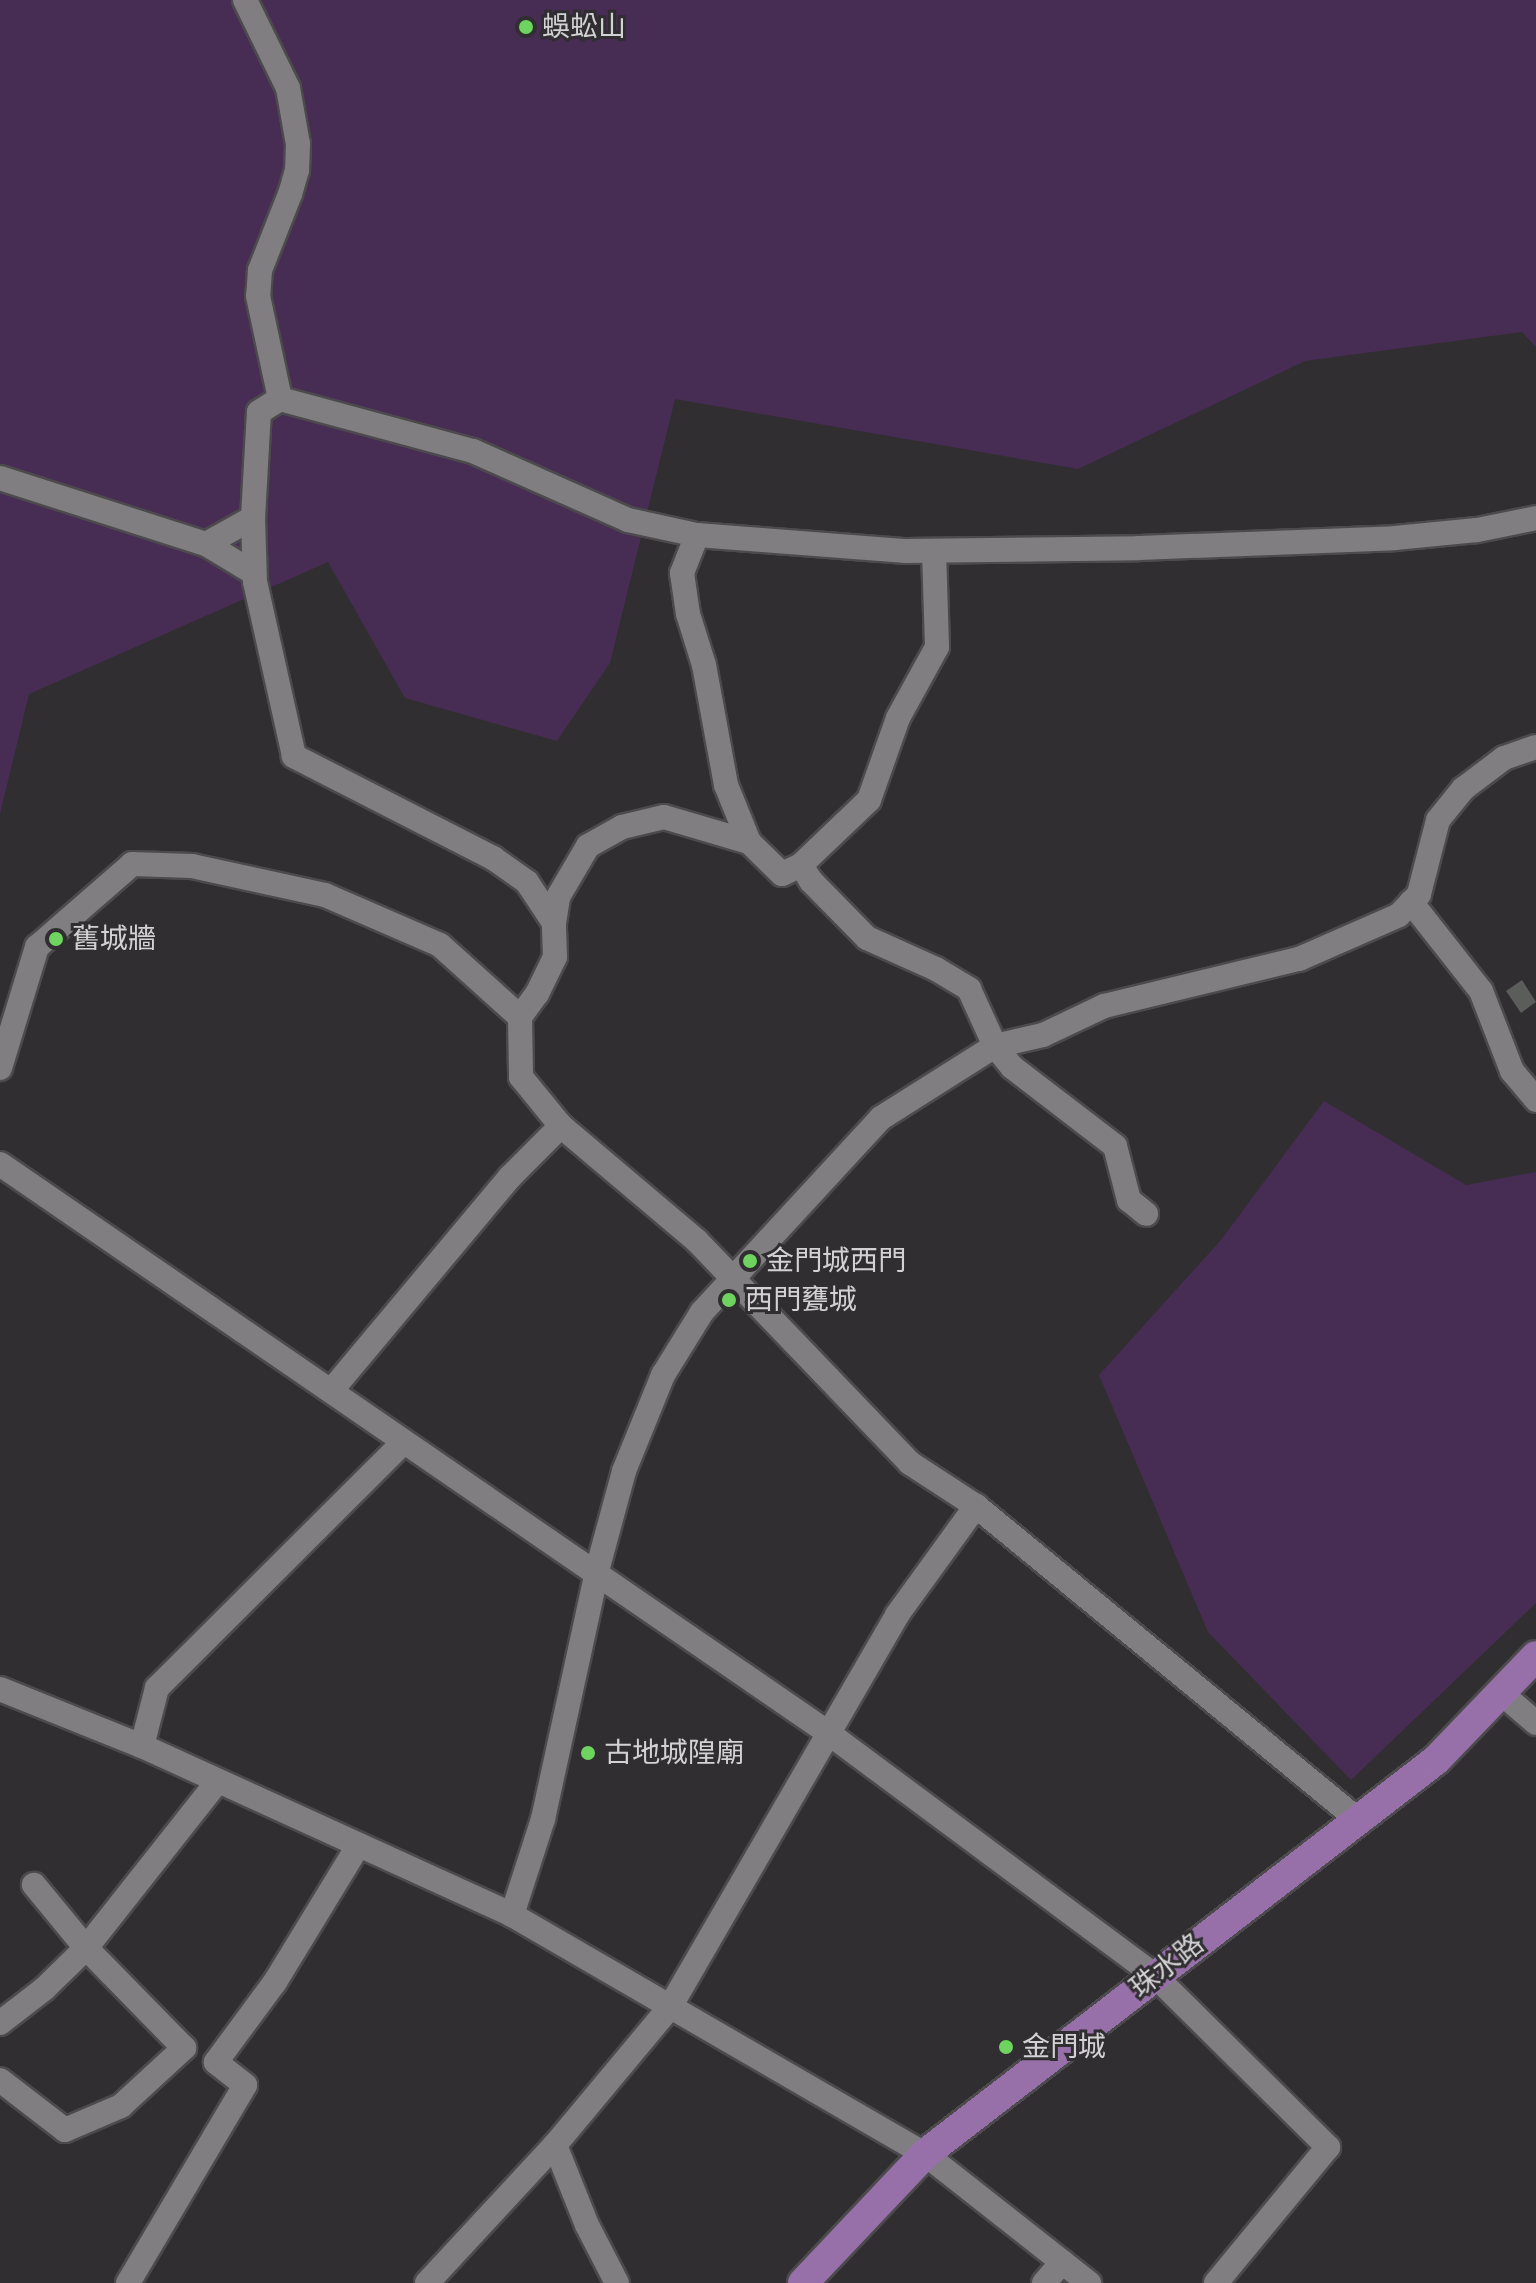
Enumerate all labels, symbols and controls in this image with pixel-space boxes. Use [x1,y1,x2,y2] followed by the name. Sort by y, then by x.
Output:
[542,10,626,44] place label: 蜈蚣山
[517,18,535,36] marker: 蜈蚣山
[72,922,156,956] place label: 舊城牆
[47,930,65,948] marker: 舊城牆
[766,1244,906,1278] place label: 金門城西門
[741,1252,759,1270] marker: 金門城西門
[745,1283,857,1317] place label: 西門甕城
[720,1291,738,1309] marker: 西門甕城
[604,1736,744,1770] place label: 古地城隍廟
[579,1744,597,1762] marker: 古地城隍廟
[1124,1927,1210,2005] street label: 珠水路
[1022,2030,1106,2064] place label: 金門城
[997,2038,1015,2056] marker: 金門城

